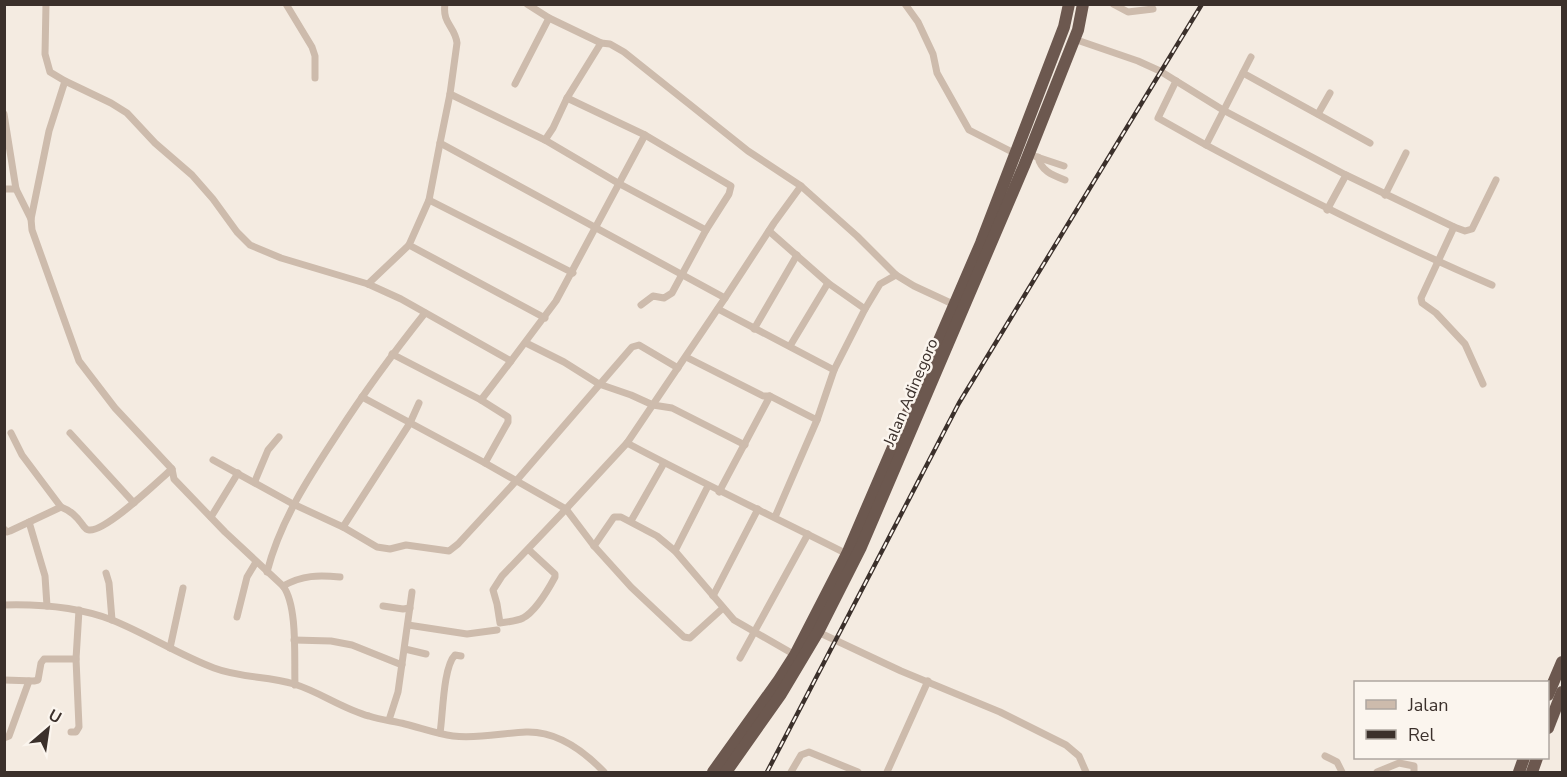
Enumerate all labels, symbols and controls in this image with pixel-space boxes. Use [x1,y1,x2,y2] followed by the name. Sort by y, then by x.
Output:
[878,335,944,451] street label: Jalan Adinegoro
[1354,681,1549,759] legend
[1407,693,1448,717] text: Jalan
[18,699,78,759] north arrow
[44,704,65,729] text: U
[1408,723,1435,747] text: Rel

